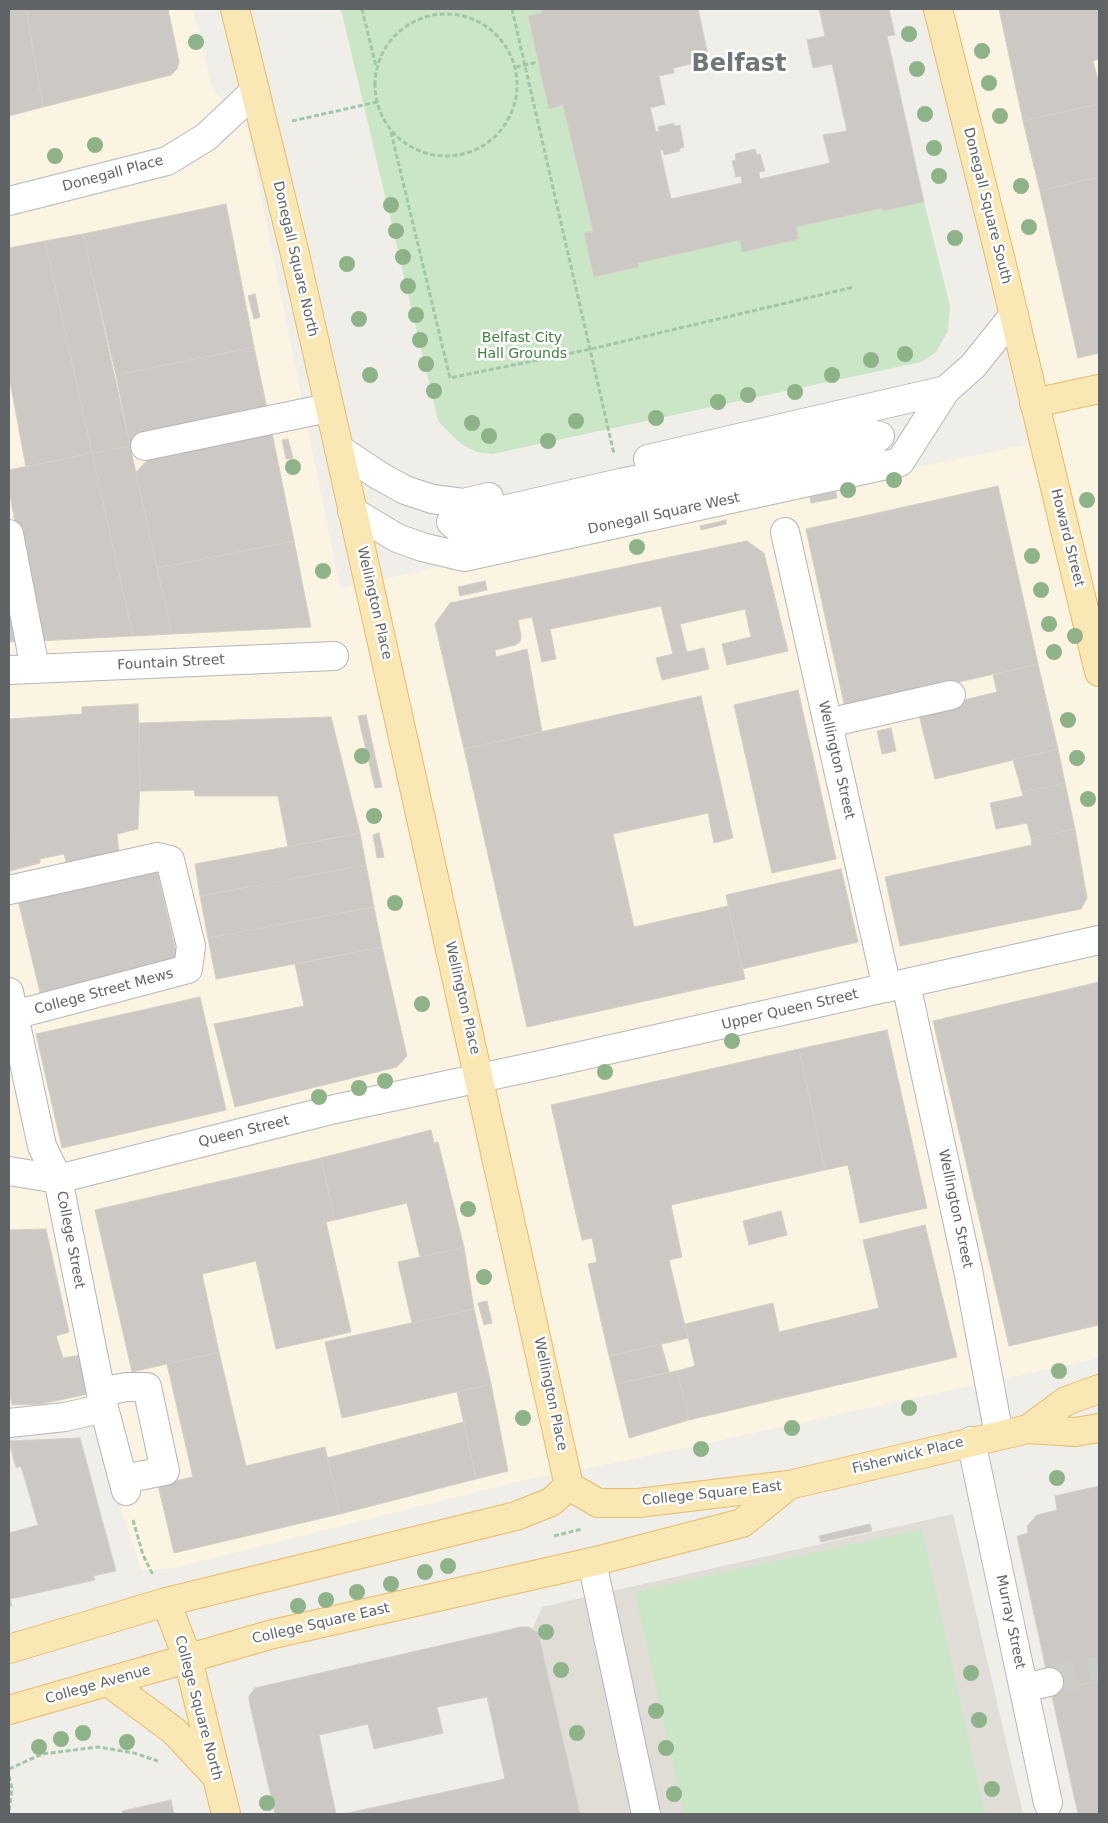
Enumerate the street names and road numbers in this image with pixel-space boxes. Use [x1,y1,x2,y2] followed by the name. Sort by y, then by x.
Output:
[959,126,1015,286] street label: Donegall Square South
[61,152,165,196] street label: Donegall Place
[269,179,321,339] street label: Donegall Square North
[1047,487,1087,589] street label: Howard Street
[587,490,741,538] street label: Donegall Square West
[353,545,395,661] street label: Wellington Place
[117,652,225,674] street label: Fountain Street
[814,699,858,821] street label: Wellington Street
[441,940,483,1056] street label: Wellington Place
[33,965,175,1019] street label: College Street Mews
[720,986,860,1034] street label: Upper Queen Street
[197,1113,291,1151] street label: Queen Street
[934,1148,976,1270] street label: Wellington Street
[52,1190,88,1290] street label: College Street
[530,1336,570,1452] street label: Wellington Place
[851,1434,965,1478] street label: Fisherwick Place
[641,1478,783,1510] street label: College Square East
[992,1573,1028,1671] street label: Murray Street
[251,1600,391,1648] street label: College Square East
[171,1634,225,1782] street label: College Square North
[43,1662,153,1708] street label: College Avenue

